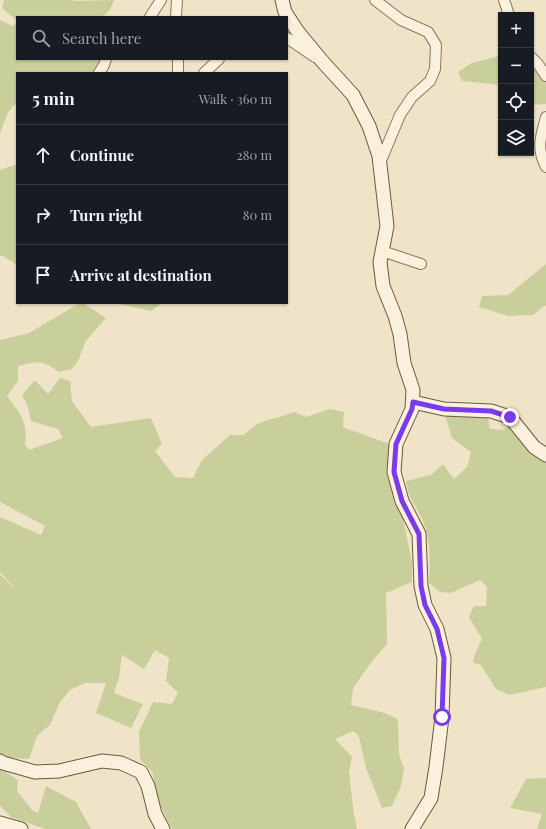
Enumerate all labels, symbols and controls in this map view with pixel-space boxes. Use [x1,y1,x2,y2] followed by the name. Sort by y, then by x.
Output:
[498,12,534,156] map controls
[498,12,534,48] button: +
[16,16,288,60] search box
[30,27,52,49] icon: search
[62,28,141,48] text: Search here
[498,48,534,84] button: −
[498,84,534,120] button: locate
[32,87,75,109] text: 5 min
[199,90,272,107] text: Walk · 360 m
[498,120,534,156] button: layers
[32,144,54,166] icon: ahead
[70,145,134,165] text: Continue
[236,146,272,163] text: 280 m
[32,204,54,226] icon: right
[70,205,143,225] text: Turn right
[243,206,272,223] text: 80 m
[32,264,54,286] icon: arrive
[70,265,212,285] text: Arrive at destination
[501,408,519,426] route end
[433,708,451,726] route start

